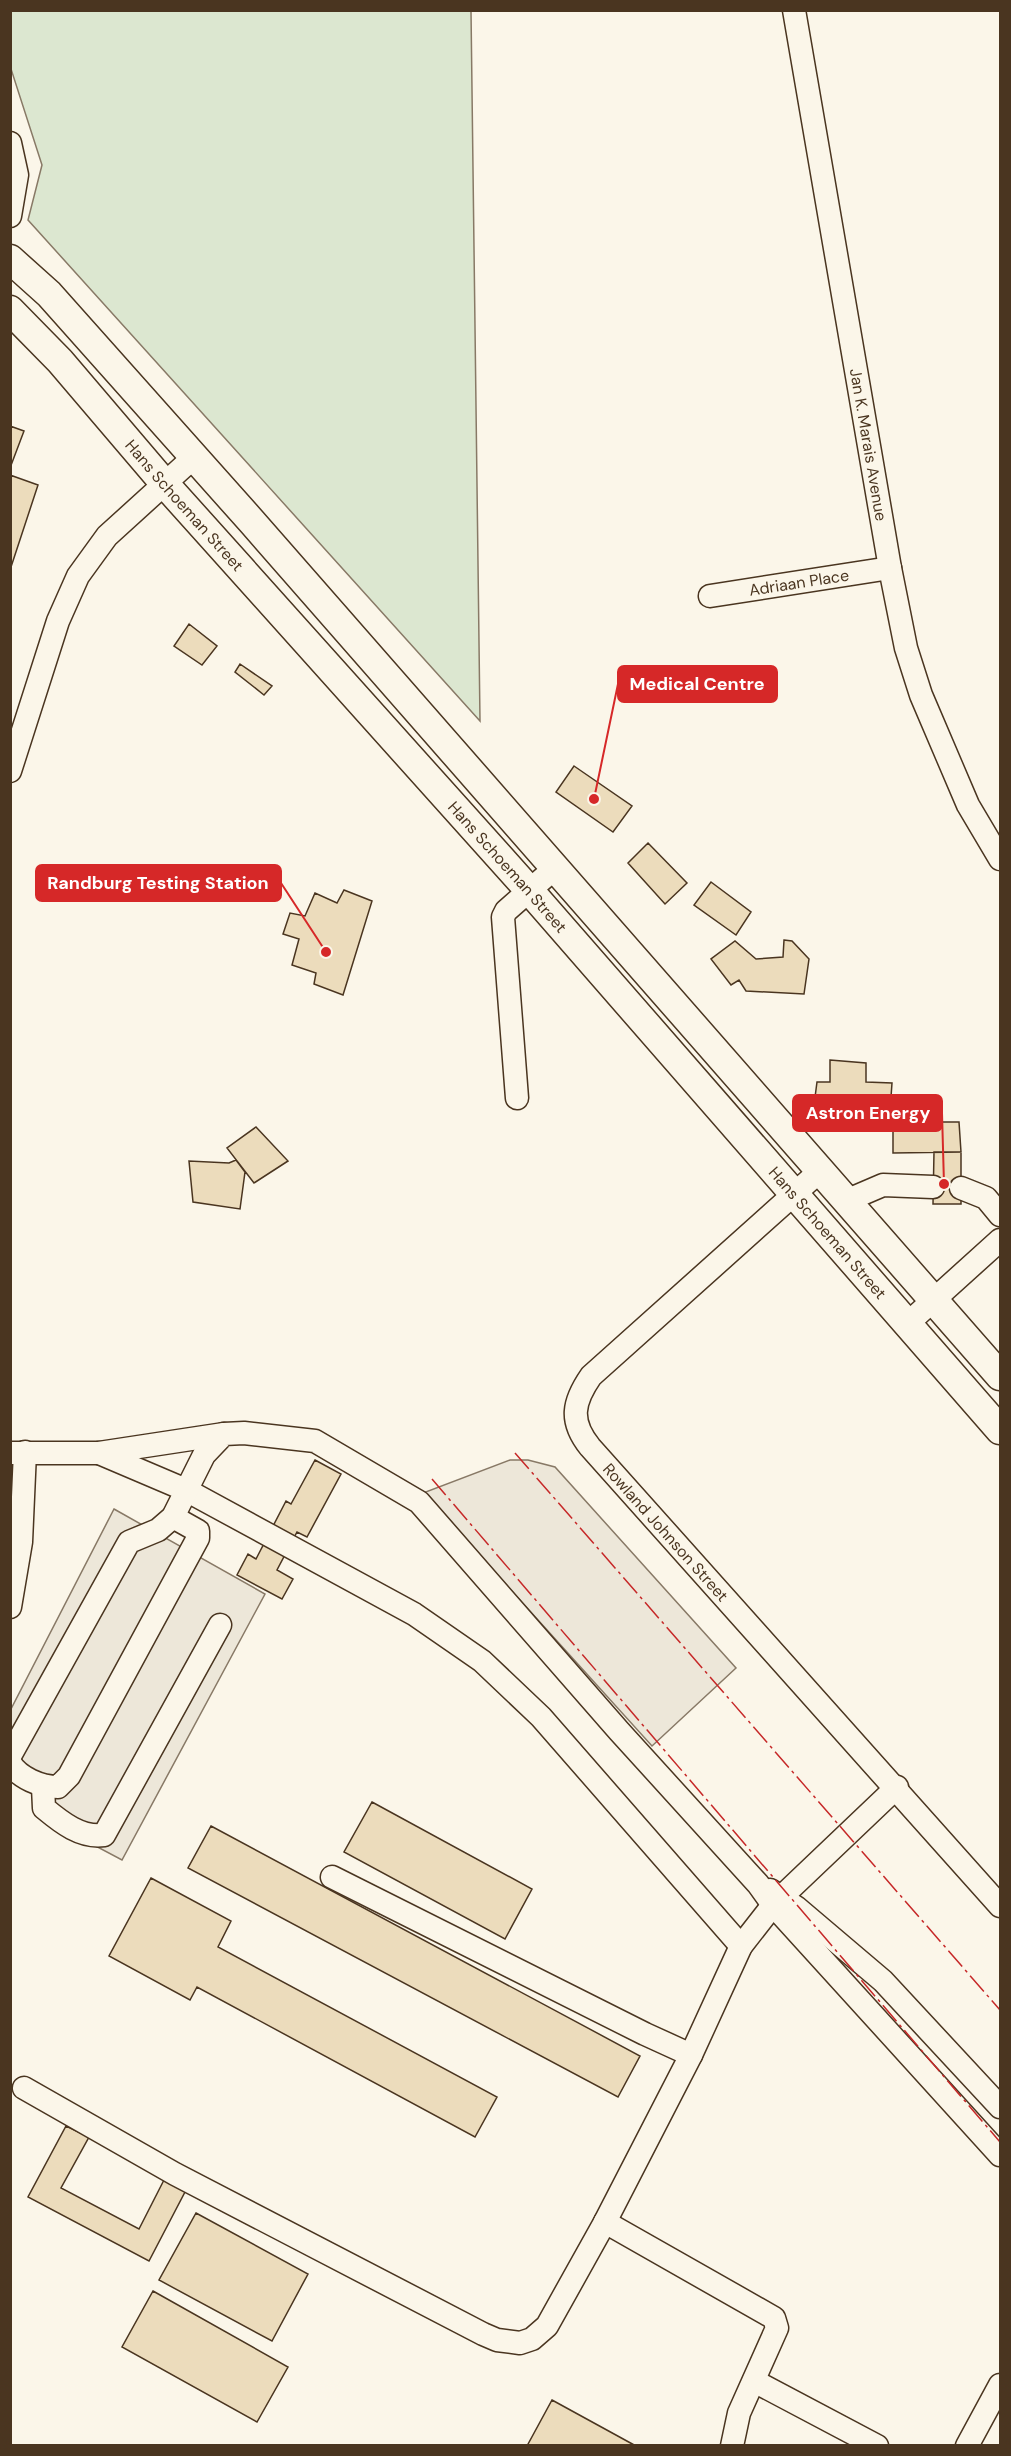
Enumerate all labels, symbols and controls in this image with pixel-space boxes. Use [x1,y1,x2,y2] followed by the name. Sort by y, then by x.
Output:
[845,367,892,522] street label: Jan K. Marais Avenue
[121,435,249,576] street label: Hans Schoeman Street
[748,564,850,600] street label: Adriaan Place
[618,666,777,702] callout: Medical Centre
[629,672,765,696] text: Medical Centre
[444,797,572,937] street label: Hans Schoeman Street
[36,865,281,901] callout: Randburg Testing Station
[47,871,269,895] text: Randburg Testing Station
[793,1095,942,1131] callout: Astron Energy
[806,1101,930,1125] text: Astron Energy
[764,1162,891,1303] street label: Hans Schoeman Street
[599,1459,733,1606] street label: Rowland Johnson Street

